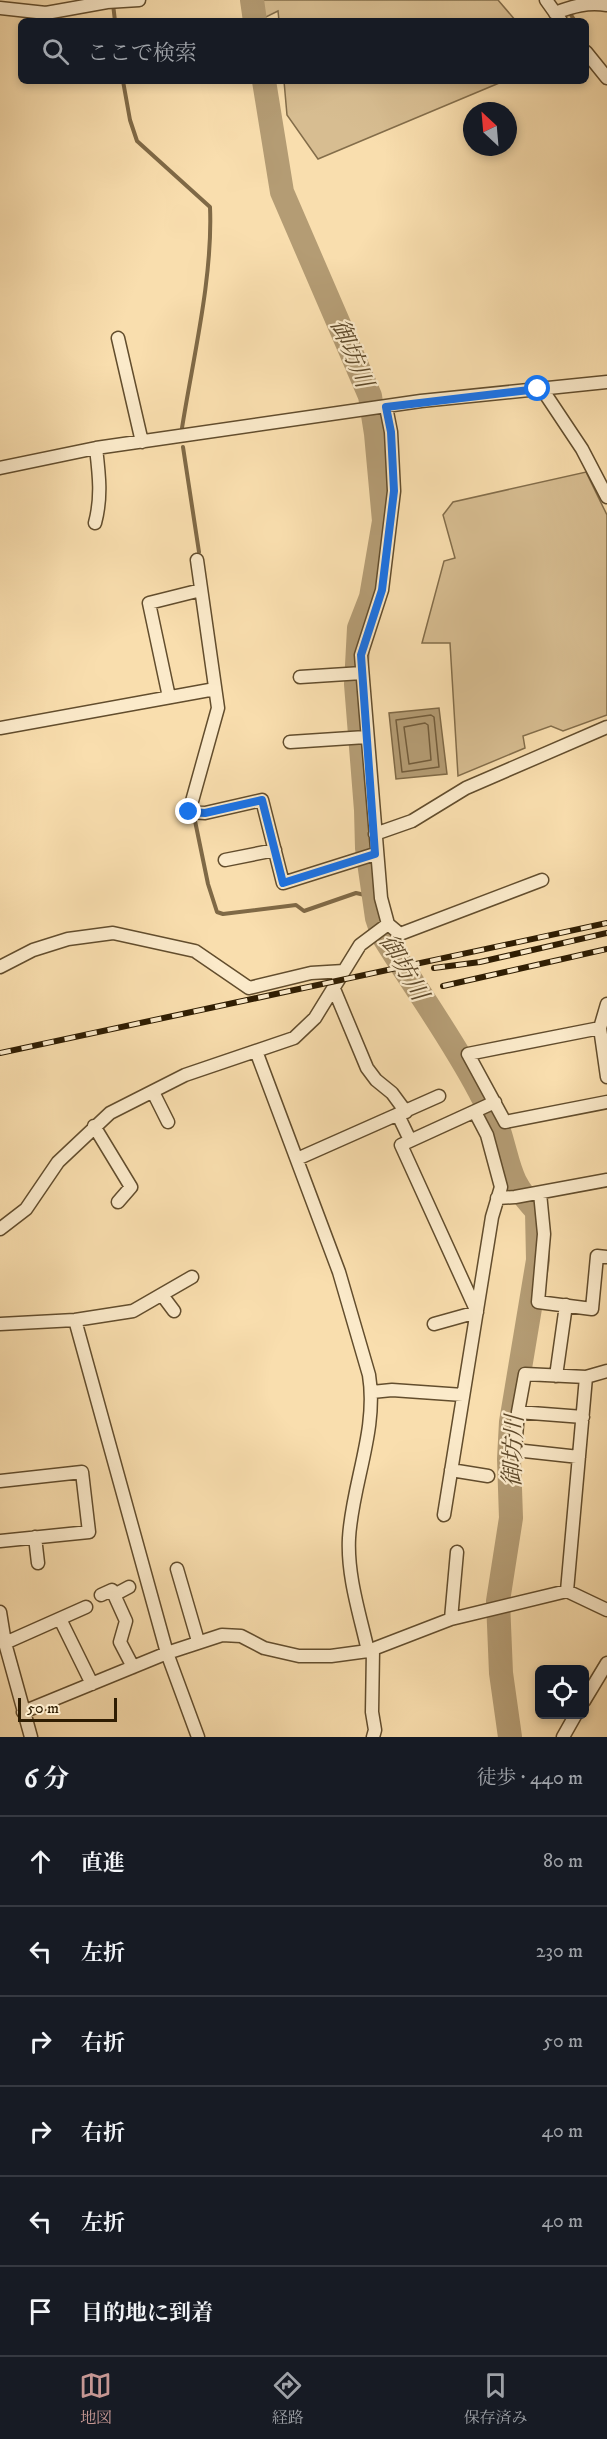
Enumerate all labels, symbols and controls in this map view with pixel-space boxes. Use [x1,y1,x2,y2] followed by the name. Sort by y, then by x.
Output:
[18,18,589,84] search box
[39,35,72,68] icon: search
[87,40,197,67] text: ここで検索
[463,102,517,156] north arrow
[323,314,380,395] water label: 御坊川
[524,375,550,401] route start
[175,798,201,824] route end
[372,929,436,1009] water label: 御坊川
[498,1412,530,1488] water label: 御坊川
[535,1665,589,1719] map controls
[535,1665,589,1719] button: locate
[18,1695,117,1722] scale bar
[27,1698,59,1718] text: 50 m
[24,1763,69,1796] text: 6 分
[477,1766,583,1791] text: 徒歩 · 440 m
[24,1845,57,1878] icon: ahead
[543,1849,583,1874] text: 80 m
[81,1850,125,1877] text: 直進
[24,1935,57,1968] icon: left
[536,1939,583,1964] text: 230 m
[81,1940,125,1967] text: 左折
[24,2025,57,2058] icon: right
[543,2029,583,2054] text: 50 m
[81,2030,125,2057] text: 右折
[24,2115,57,2148] icon: right
[541,2119,583,2144] text: 40 m
[81,2120,125,2147] text: 右折
[24,2205,57,2238] icon: left
[541,2209,583,2234] text: 40 m
[81,2210,125,2237] text: 左折
[24,2295,57,2328] icon: arrive
[81,2300,213,2327] text: 目的地に到着
[79,2369,112,2428] tab: 地図
[271,2369,304,2428] tab: 経路
[463,2369,527,2428] tab: 保存済み

